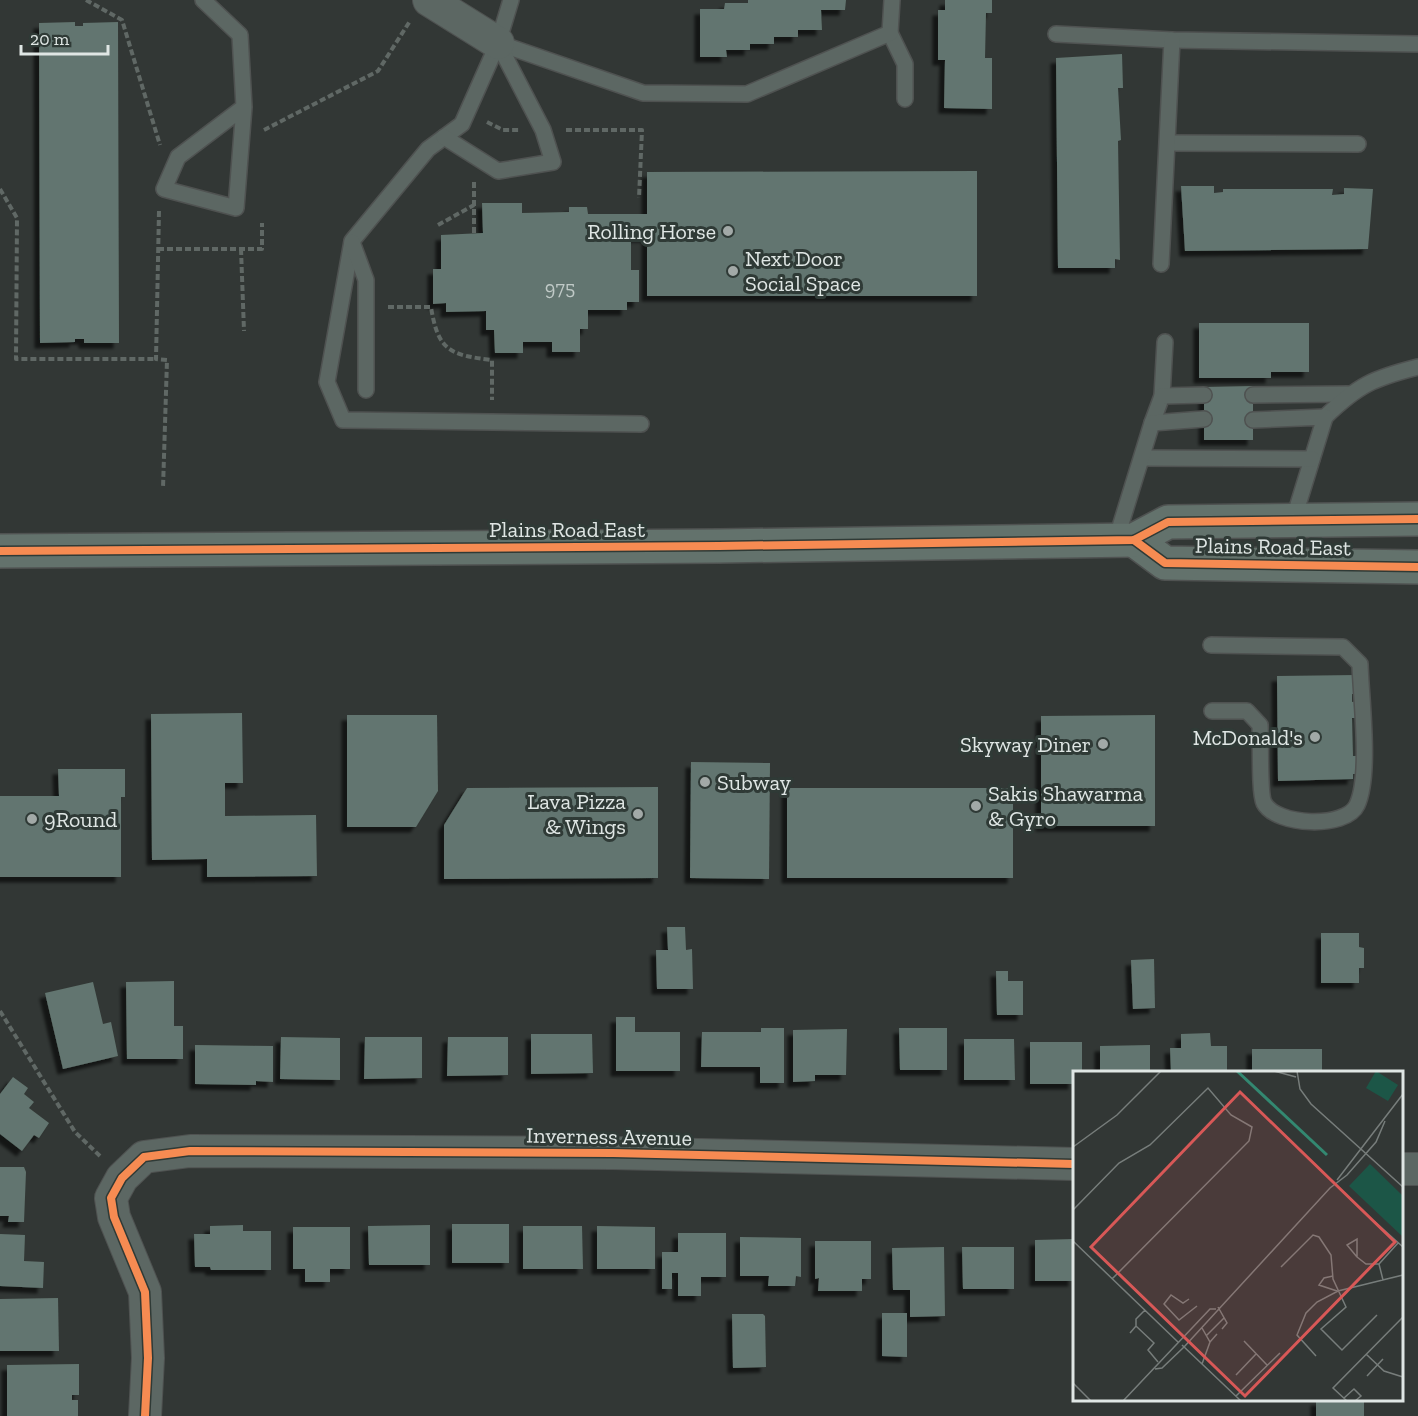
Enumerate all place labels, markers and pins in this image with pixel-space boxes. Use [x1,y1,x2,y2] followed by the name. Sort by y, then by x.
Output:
[587,218,716,245] place label: Rolling Horse
[721,224,735,238] marker: Rolling Horse
[745,245,861,297] place label: Next Door Social Space
[726,264,740,278] marker: Next Door Social Space
[1193,724,1303,751] place label: McDonald's
[1308,730,1322,744] marker: McDonald's
[960,731,1091,758] place label: Skyway Diner
[1096,737,1110,751] marker: Skyway Diner
[717,769,792,796] place label: Subway
[698,775,712,789] marker: Subway
[988,780,1144,832] place label: Sakis Shawarma & Gyro
[527,788,626,840] place label: Lava Pizza & Wings
[969,799,983,813] marker: Sakis Shawarma & Gyro
[44,806,117,833] place label: 9Round
[631,807,645,821] marker: Lava Pizza & Wings
[25,812,39,826] marker: 9Round

